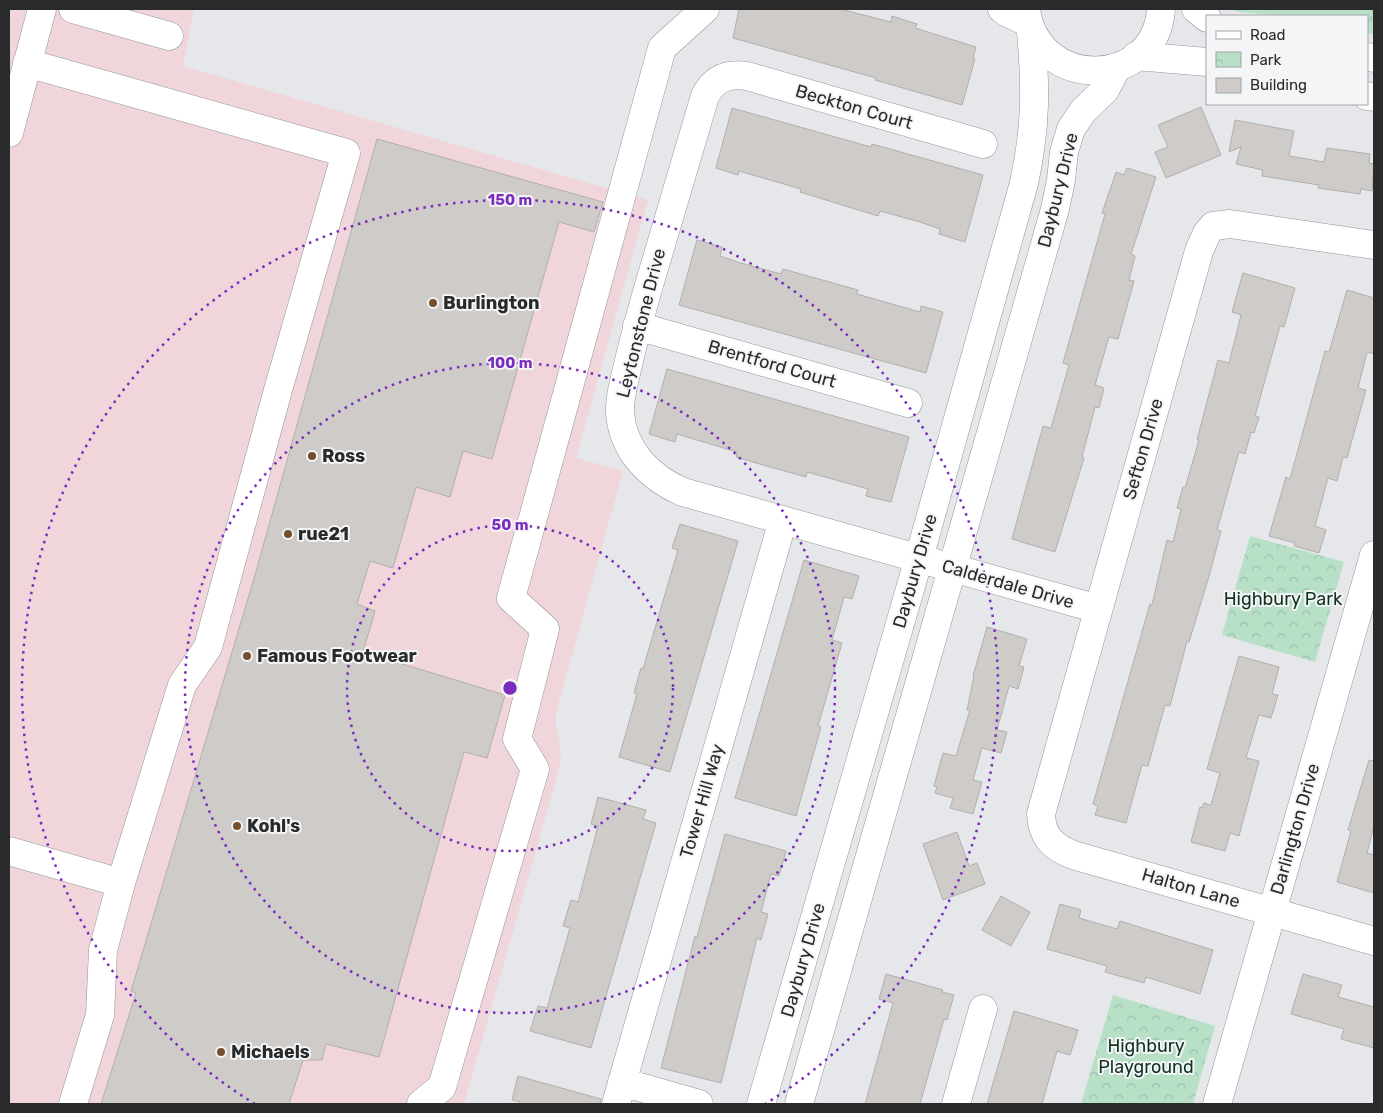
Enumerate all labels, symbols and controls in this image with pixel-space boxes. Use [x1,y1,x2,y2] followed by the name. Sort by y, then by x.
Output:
[1206,15,1368,105] legend
[1250,26,1286,44] text: Road
[1250,51,1281,69] text: Park
[1250,76,1307,94] text: Building
[793,80,915,134] street label: Beckton Court
[1033,130,1083,250] street label: Daybury Drive
[488,191,532,209] text: 150 m
[612,246,670,400] street label: Leytonstone Drive
[443,292,540,314] place label: Burlington
[427,297,439,309] marker: Burlington
[705,335,839,393] street label: Brentford Court
[488,354,532,372] text: 100 m
[1118,396,1168,502] street label: Sefton Drive
[322,445,365,467] place label: Ross
[306,450,318,462] marker: Ross
[888,511,942,631] street label: Daybury Drive
[492,516,528,534] text: 50 m
[298,523,349,545] place label: rue21
[282,528,294,540] marker: rue21
[939,555,1077,613] street label: Calderdale Drive
[1224,588,1343,610] park label: Highbury Park
[257,645,417,667] place label: Famous Footwear
[241,650,253,662] marker: Famous Footwear
[501,679,519,697] centre of rings
[675,741,729,861] street label: Tower Hill Way
[1266,761,1324,897] street label: Darlington Drive
[247,815,300,837] place label: Kohl's
[231,820,243,832] marker: Kohl's
[1139,864,1243,912] street label: Halton Lane
[776,900,830,1020] street label: Daybury Drive
[1098,1035,1194,1078] park label: Highbury Playground
[231,1041,310,1063] place label: Michaels
[215,1046,227,1058] marker: Michaels

